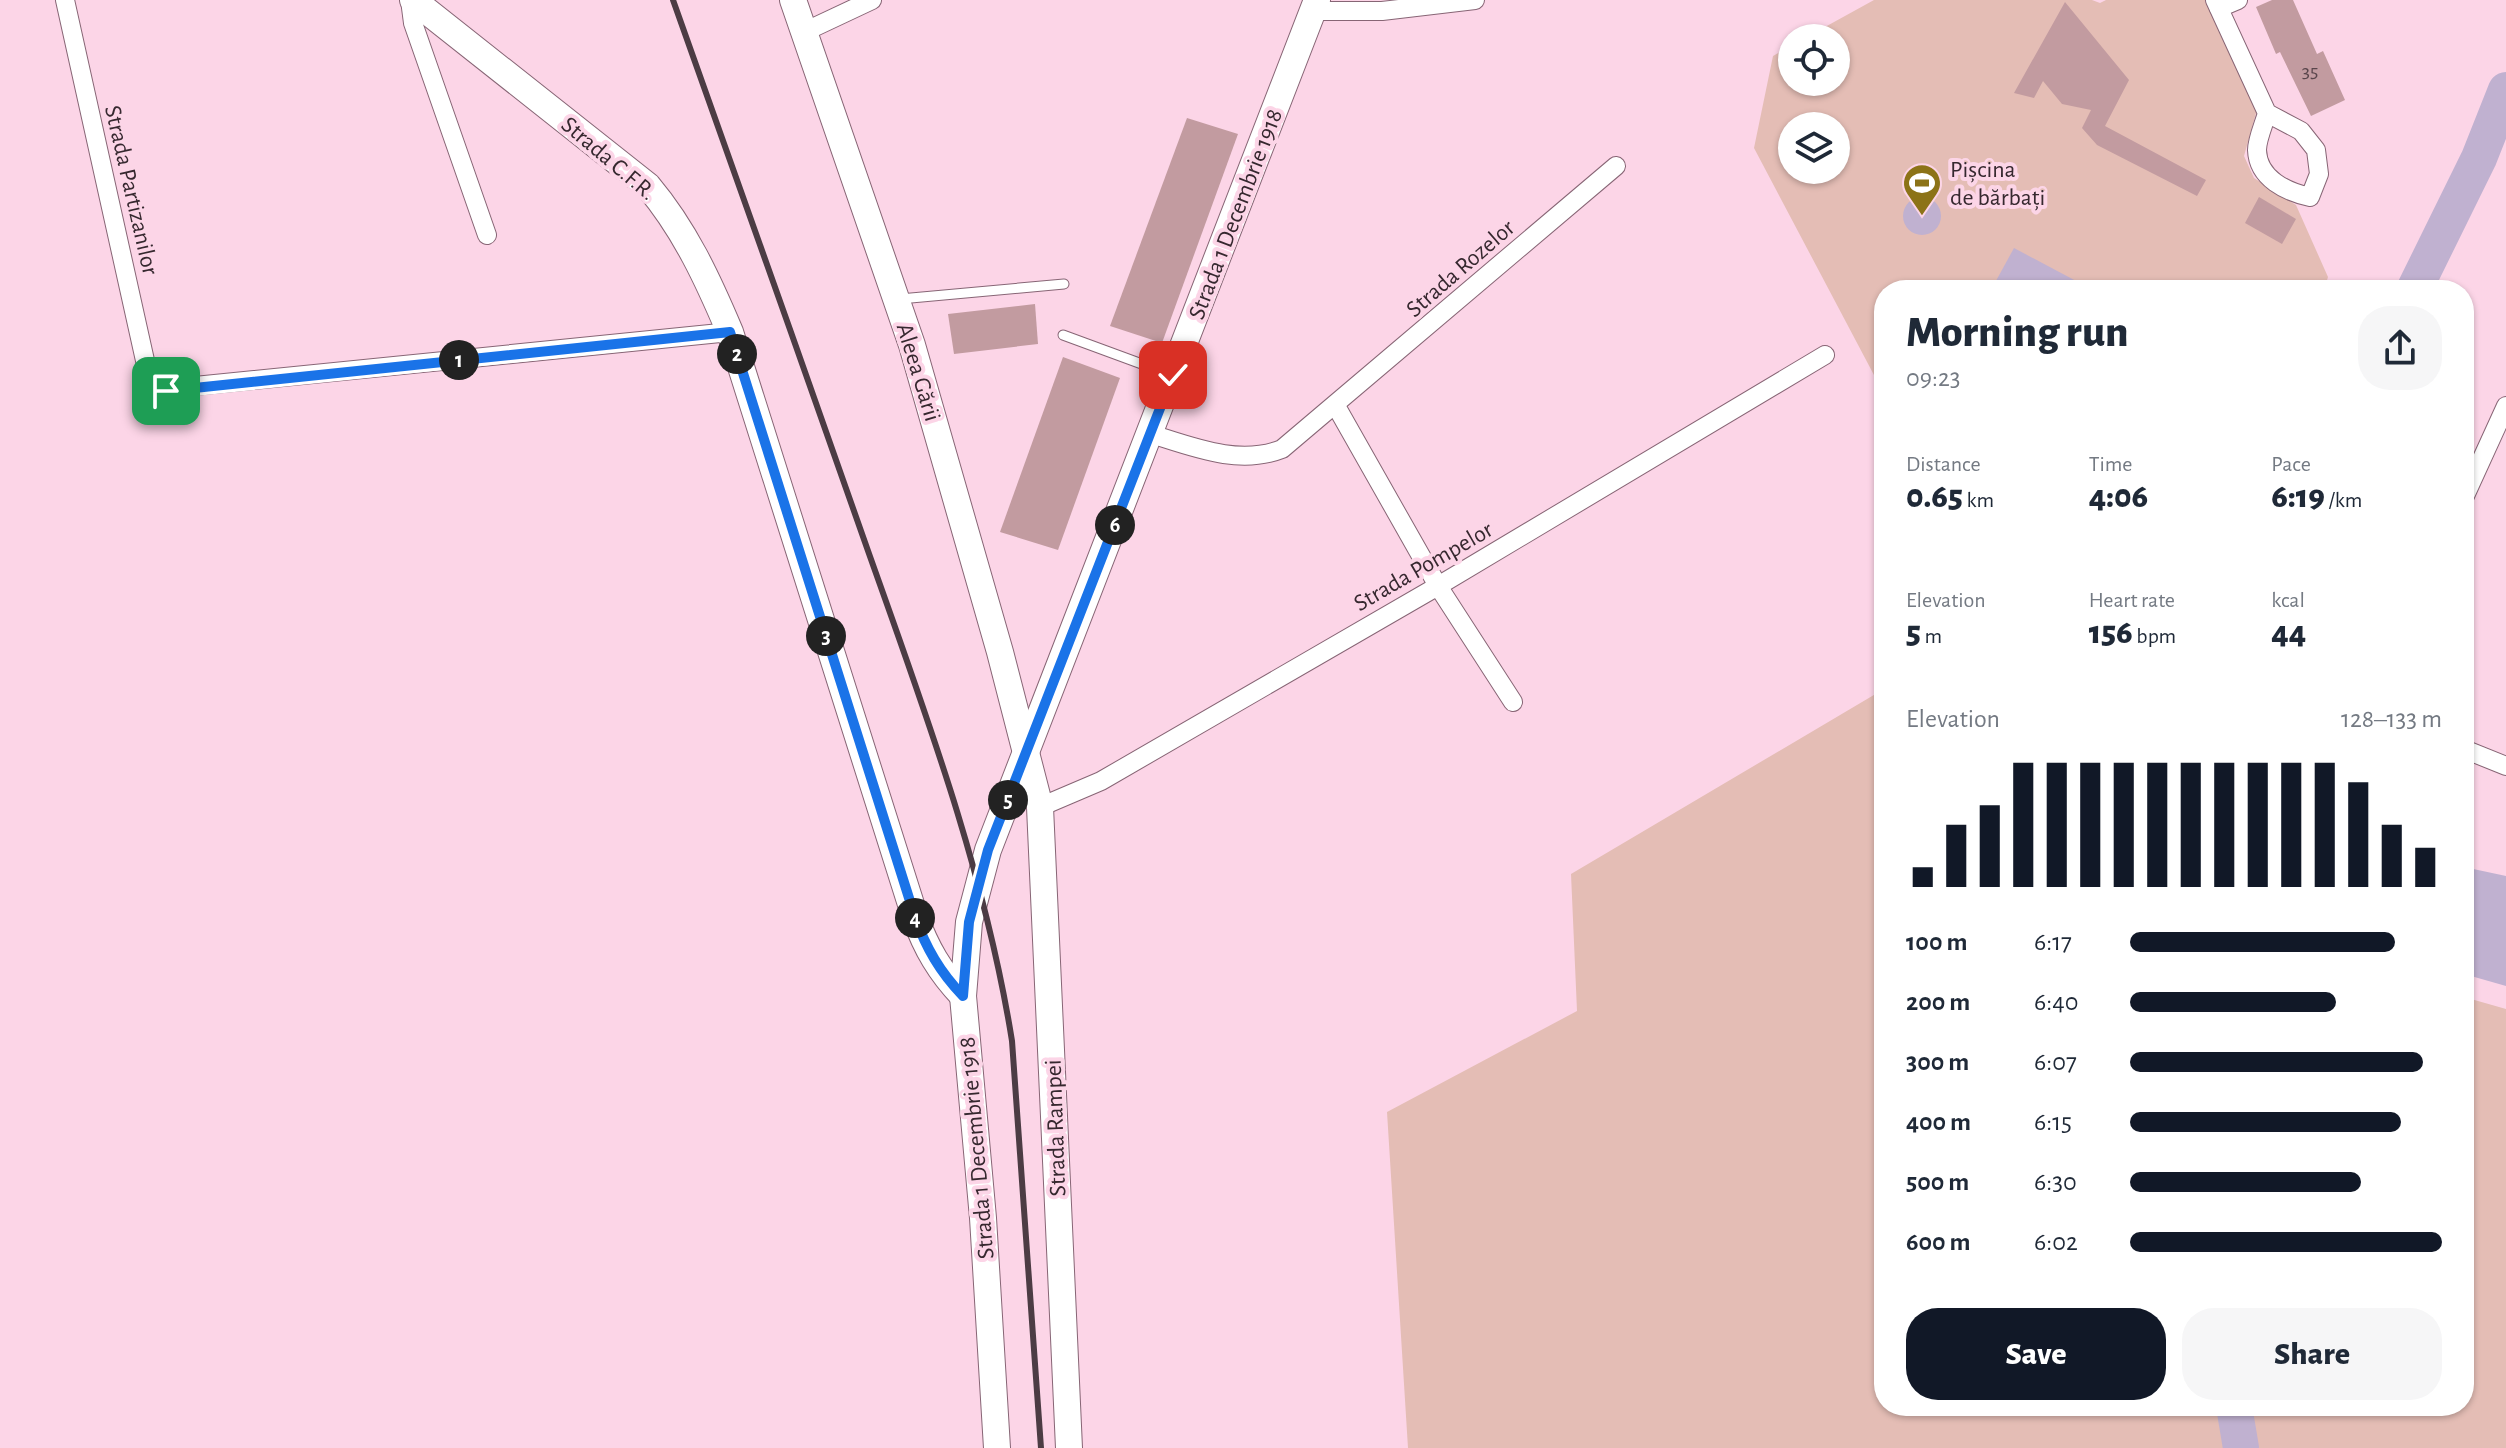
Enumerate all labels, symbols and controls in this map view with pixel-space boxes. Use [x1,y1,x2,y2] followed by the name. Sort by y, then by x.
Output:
[1778,24,1850,184] map controls
[1778,24,1850,96] button: locate
[2302,61,2318,81] house number: 35
[100,103,162,277] street label: Strada Partizanilor
[1185,106,1287,323] street label: Strada 1 Decembrie 1918
[1778,112,1850,184] button: layers
[557,113,660,205] street label: Strada C.F.R.
[1950,158,2045,211] place label: Pișcina de bărbați
[1901,162,1943,217] sports icon: Pișcina de bărbați
[1402,215,1520,322] street label: Strada Rozelor
[2358,306,2442,390] button: share
[1906,311,2129,355] text: Morning run
[892,320,944,424] street label: Aleea Gării
[717,334,757,374] pin: 2
[439,340,479,380] pin: 1
[1139,341,1207,409] pin
[732,343,742,365] text: 2
[455,349,463,371] text: 1
[1151,353,1195,397] icon: check
[132,357,200,425] pin
[1906,365,1960,391] text: 09:23
[144,369,188,413] icon: arrive
[1906,453,1981,475] text: Distance
[2089,453,2133,475] text: Time
[2271,453,2311,475] text: Pace
[1906,480,1963,514] text: 0.65
[2089,480,2148,514] text: 4:06
[2271,480,2325,514] text: 6:19
[1963,489,1994,511] text: km
[2325,489,2362,511] text: /km
[1095,505,1135,545] pin: 6
[1110,514,1120,536] text: 6
[1350,517,1497,616] street label: Strada Pompelor
[1906,589,1986,611] text: Elevation
[2089,589,2175,611] text: Heart rate
[2271,589,2305,611] text: kcal
[806,616,846,656] pin: 3
[1906,616,1921,650] text: 5
[2089,616,2133,650] text: 156
[2271,616,2306,650] text: 44
[821,625,831,647] text: 3
[1921,625,1942,647] text: m
[2133,625,2176,647] text: bpm
[1906,706,2000,732] text: Elevation
[2341,706,2442,732] text: 128–133 m
[988,780,1028,820] pin: 5
[1003,789,1013,811] text: 5
[895,898,935,938] pin: 4
[909,907,921,929] text: 4
[1906,929,1967,955] text: 100 m
[2034,929,2072,955] text: 6:17
[1906,989,1970,1015] text: 200 m
[2034,989,2078,1015] text: 6:40
[955,1036,999,1260] street label: Strada 1 Decembrie 1918
[1906,1049,1969,1075] text: 300 m
[2034,1049,2077,1075] text: 6:07
[1042,1059,1070,1197] street label: Strada Rampei
[1906,1109,1971,1135] text: 400 m
[2034,1109,2072,1135] text: 6:15
[1906,1169,1969,1195] text: 500 m
[2034,1169,2077,1195] text: 6:30
[1906,1229,1971,1255] text: 600 m
[2034,1229,2078,1255] text: 6:02
[1906,1308,2166,1400] button: Save
[2182,1308,2442,1400] button: Share

